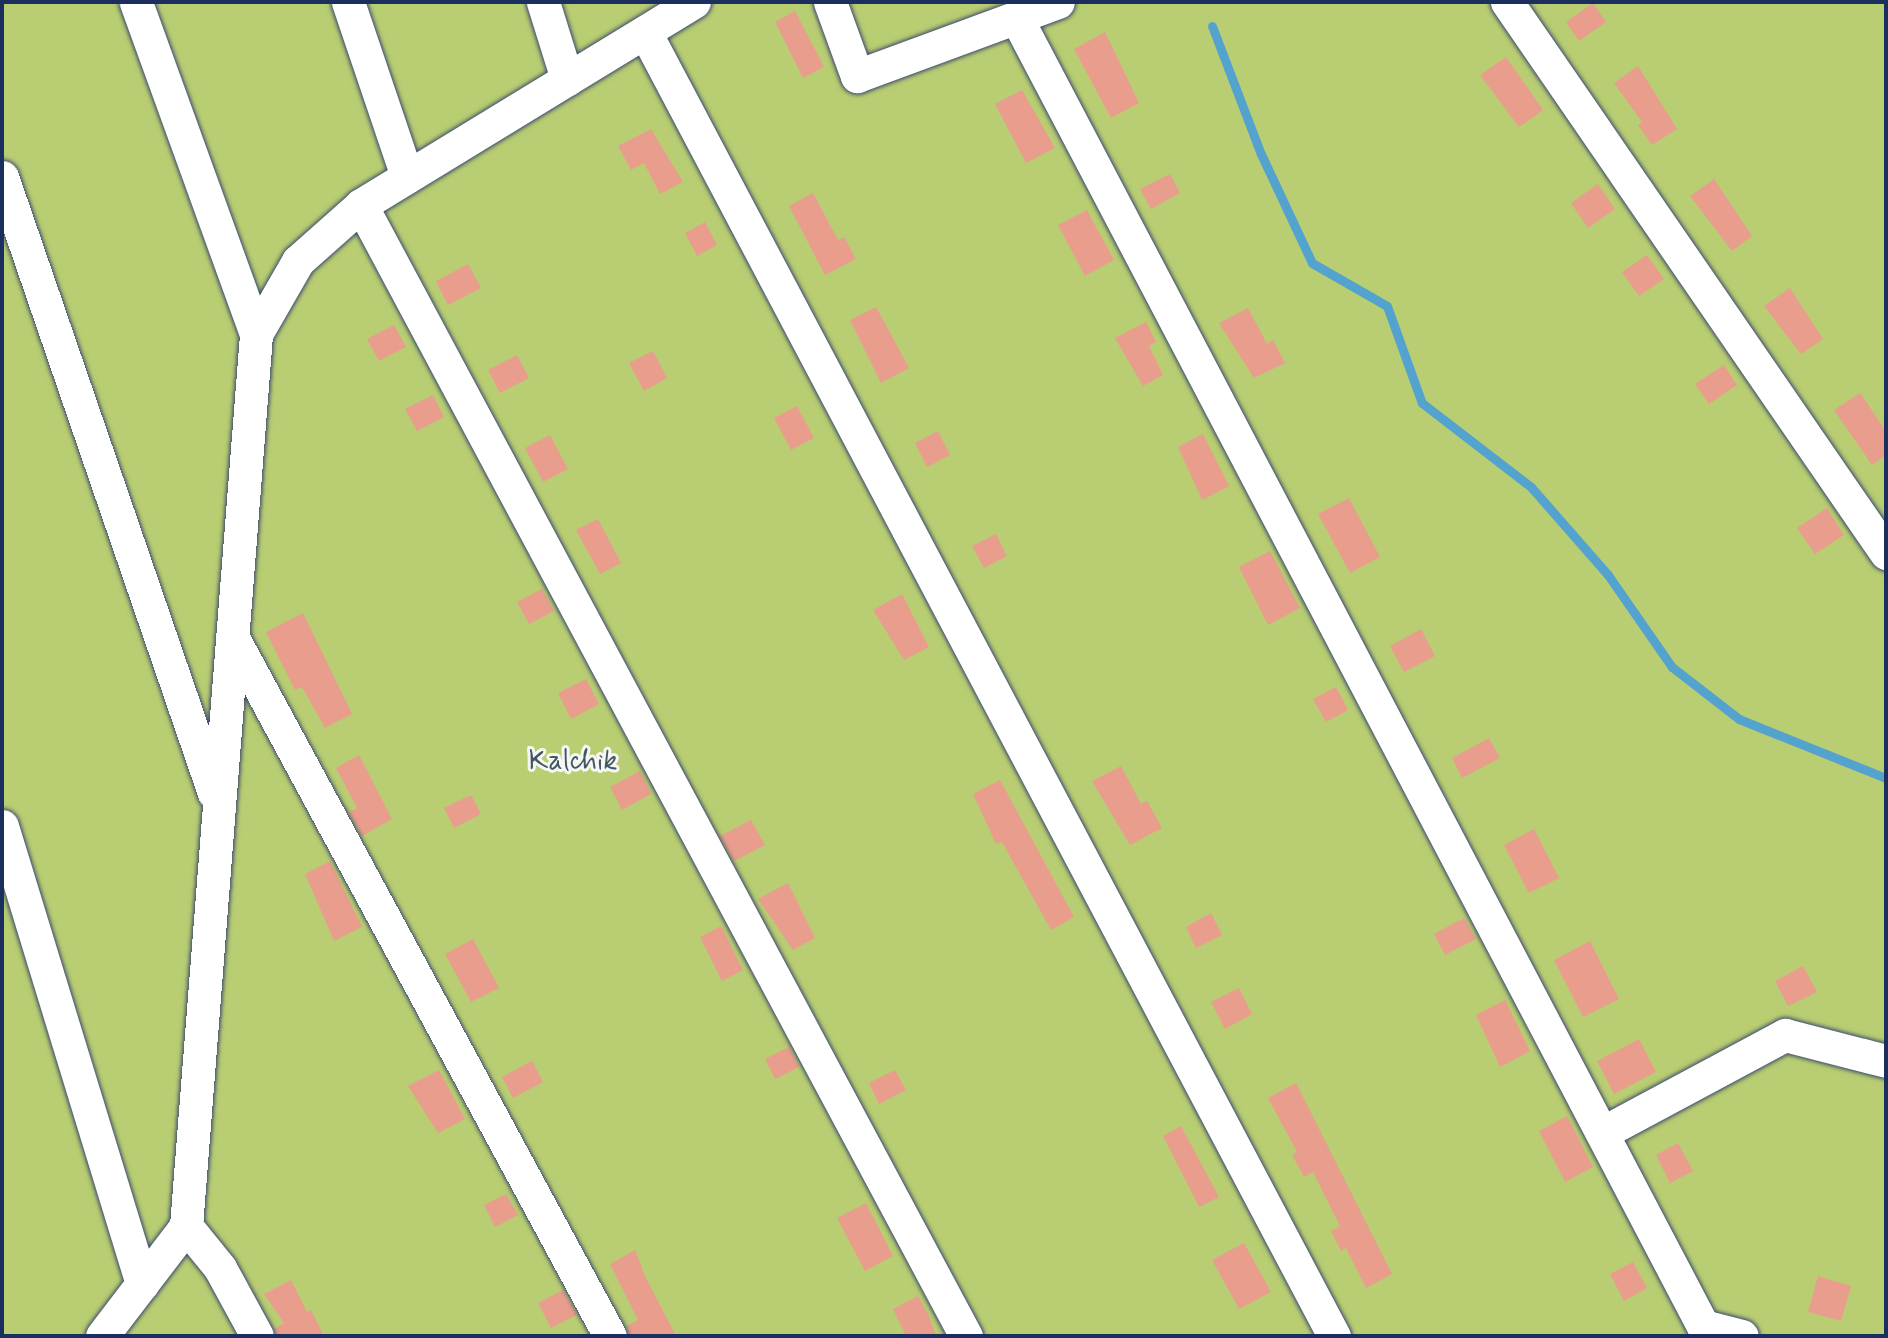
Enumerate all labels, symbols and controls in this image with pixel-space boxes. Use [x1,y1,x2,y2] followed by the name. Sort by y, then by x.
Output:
[529,745,617,779] park label: Kalchik

